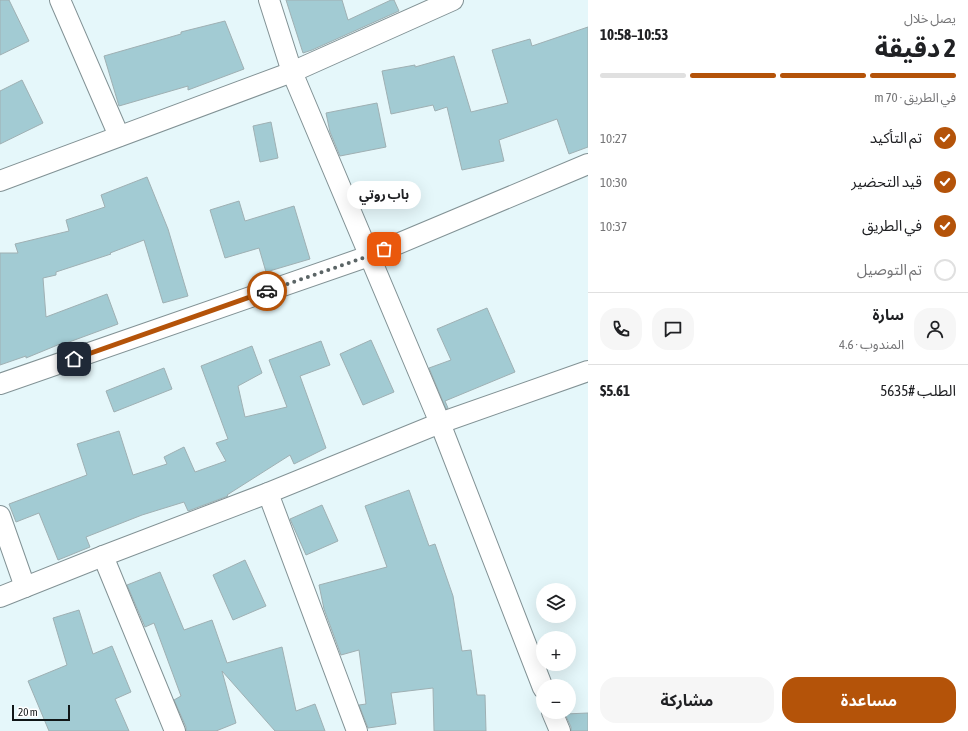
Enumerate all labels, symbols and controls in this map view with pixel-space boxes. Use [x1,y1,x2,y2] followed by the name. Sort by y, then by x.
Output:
[904,11,956,26] text: يصل خلال
[600,26,668,43] text: 10:53–10:58
[875,33,956,63] text: 2 دقيقة
[874,90,956,105] text: في الطريق · 70 m
[934,127,956,149] icon: check
[870,129,922,146] text: تم التأكيد
[600,131,627,146] text: 10:27
[934,171,956,193] icon: check
[851,173,922,190] text: قيد التحضير
[600,175,627,190] text: 10:30
[347,181,421,209] callout: باب روتي
[359,187,409,202] text: باب روتي
[934,215,956,237] icon: check
[862,217,922,234] text: في الطريق
[600,219,627,234] text: 10:37
[367,232,401,266] pin
[373,238,395,260] icon: bag
[857,261,922,278] text: تم التوصيل
[247,271,287,311] courier
[256,280,278,302] icon: car
[872,306,904,323] text: سارة
[600,308,642,350] button: phone
[652,308,694,350] button: chat
[914,308,956,350] button: person
[839,337,904,352] text: المندوب · 4.6
[57,342,91,376] pin
[63,348,85,370] icon: home
[600,382,630,399] text: $5.61
[880,382,956,399] text: الطلب #5635
[536,583,576,719] map controls
[536,583,576,623] button: layers
[536,631,576,671] button: +
[600,677,774,723] button: مشاركة
[782,677,956,723] button: مساعدة
[536,679,576,719] button: −
[12,703,70,722] scale bar
[18,706,38,718] text: 20 m

